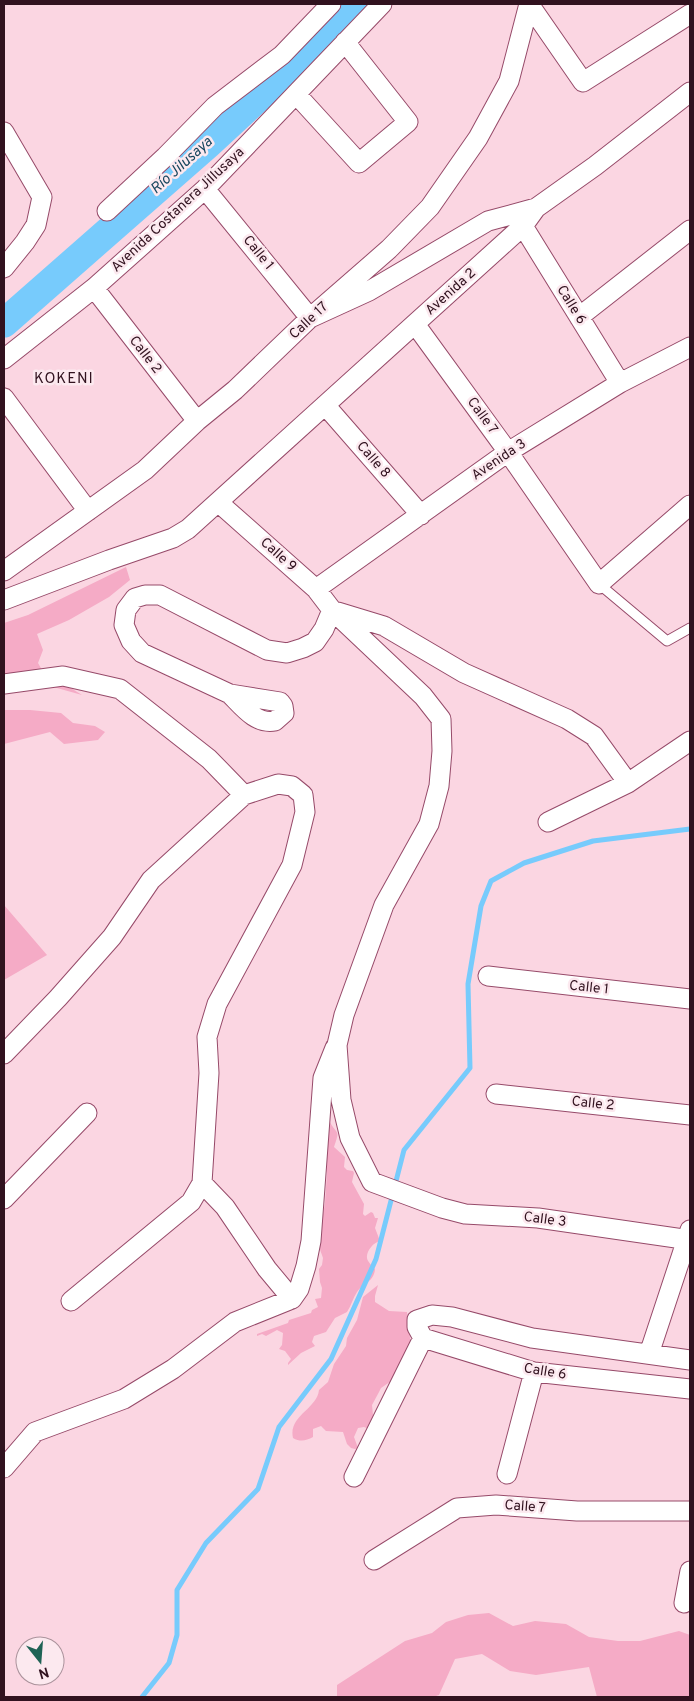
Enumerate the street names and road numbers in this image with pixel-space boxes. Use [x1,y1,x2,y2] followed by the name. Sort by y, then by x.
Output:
[108,144,248,276] street label: Avenida Costanera Jillusaya
[239,232,277,274] street label: Calle 1
[422,265,480,319] street label: Avenida 2
[552,282,590,328] street label: Calle 6
[286,299,332,343] street label: Calle 17
[125,333,165,377] street label: Calle 2
[463,394,501,438] street label: Calle 7
[469,436,529,484] street label: Avenida 3
[352,438,394,482] street label: Calle 8
[256,534,300,576] street label: Calle 9
[568,977,610,999] street label: Calle 1
[571,1093,615,1115] street label: Calle 2
[523,1209,567,1231] street label: Calle 3
[522,1360,568,1384] street label: Calle 6
[504,1497,546,1517] street label: Calle 7

